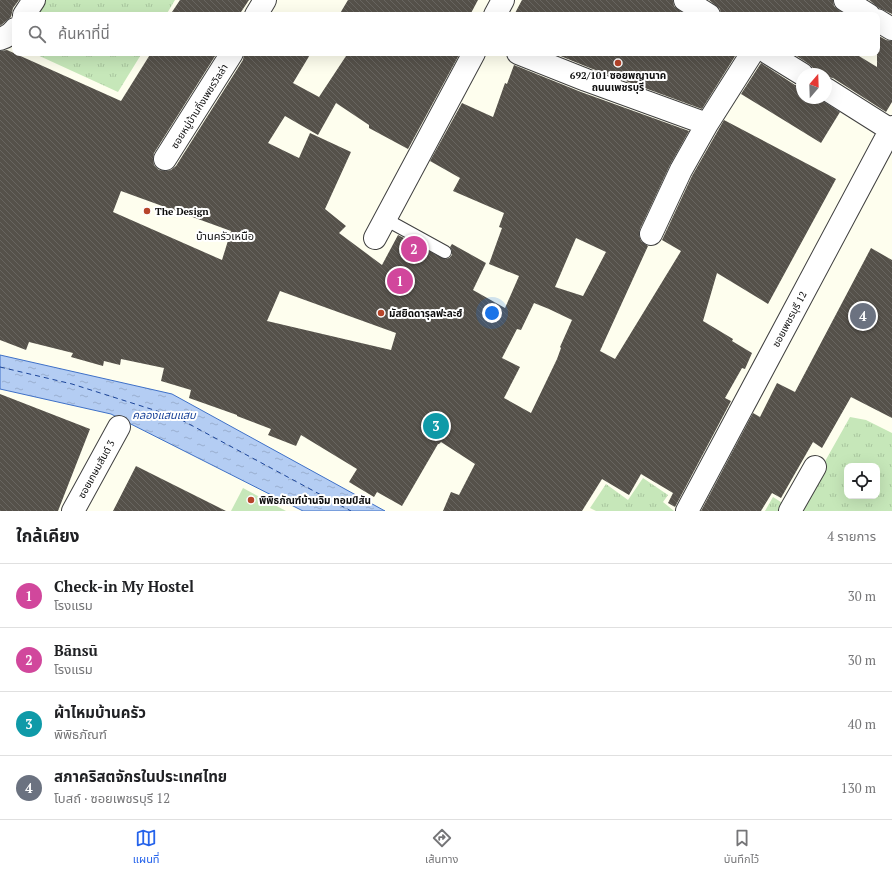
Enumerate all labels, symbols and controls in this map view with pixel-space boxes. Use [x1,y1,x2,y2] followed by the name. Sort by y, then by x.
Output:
[12,12,880,56] search box
[26,23,48,45] icon: search
[58,23,110,43] text: ค้นหาที่นี่
[613,58,623,68] marker: 692/101 ซอยพญานาค ถนนเพชรบุรี
[168,61,231,151] street label: ซอยหมู่บ้านกิ่งเพชรวิลล่า
[796,68,832,104] north arrow
[570,69,666,94] place label: 692/101 ซอยพญานาค ถนนเพชรบุรี
[155,205,209,218] place label: The Design
[142,206,152,216] marker: The Design
[196,229,254,243] district label: บ้านครัวเหนือ
[401,234,427,264] pin: 2
[387,266,413,296] pin: 1
[769,289,810,349] street label: ซอยเพชรบุรี 12
[850,301,876,331] pin: 4
[482,303,502,323] your location
[389,307,462,320] place label: มัสยิดดารุลฟะละฮ์
[376,308,386,318] marker: มัสยิดดารุลฟะละฮ์
[132,408,197,422] water label: คลองแสนแสบ
[423,411,449,441] pin: 3
[75,438,118,501] street label: ซอยเกษมสันต์ 3
[844,463,880,499] map controls
[844,463,880,499] button: locate
[259,494,371,507] place label: พิพิธภัณฑ์บ้านจิม ทอมป์สัน
[246,495,256,505] marker: พิพิธภัณฑ์บ้านจิม ทอมป์สัน
[16,524,79,547] text: ใกล้เคียง
[827,527,876,545] text: 4 รายการ
[54,576,194,596] text: Check-in My Hostel
[25,587,33,605] text: 1
[848,587,876,605] text: 30 m
[54,596,93,614] text: โรงแรม
[54,640,98,660] text: Bānsū
[25,651,33,669] text: 2
[848,651,876,669] text: 30 m
[54,660,93,678] text: โรงแรม
[54,702,146,722] text: ผ้าไหมบ้านครัว
[25,715,33,733] text: 3
[848,715,876,733] text: 40 m
[54,725,107,743] text: พิพิธภัณฑ์
[54,766,227,786] text: สภาคริสตจักรในประเทศไทย
[25,779,33,797] text: 4
[841,779,876,797] text: 130 m
[54,789,170,807] text: โบสถ์ · ซอยเพชรบุรี 12
[133,827,160,868] tab: แผนที่
[425,827,458,868] tab: เส้นทาง
[724,827,759,868] tab: บันทึกไว้

